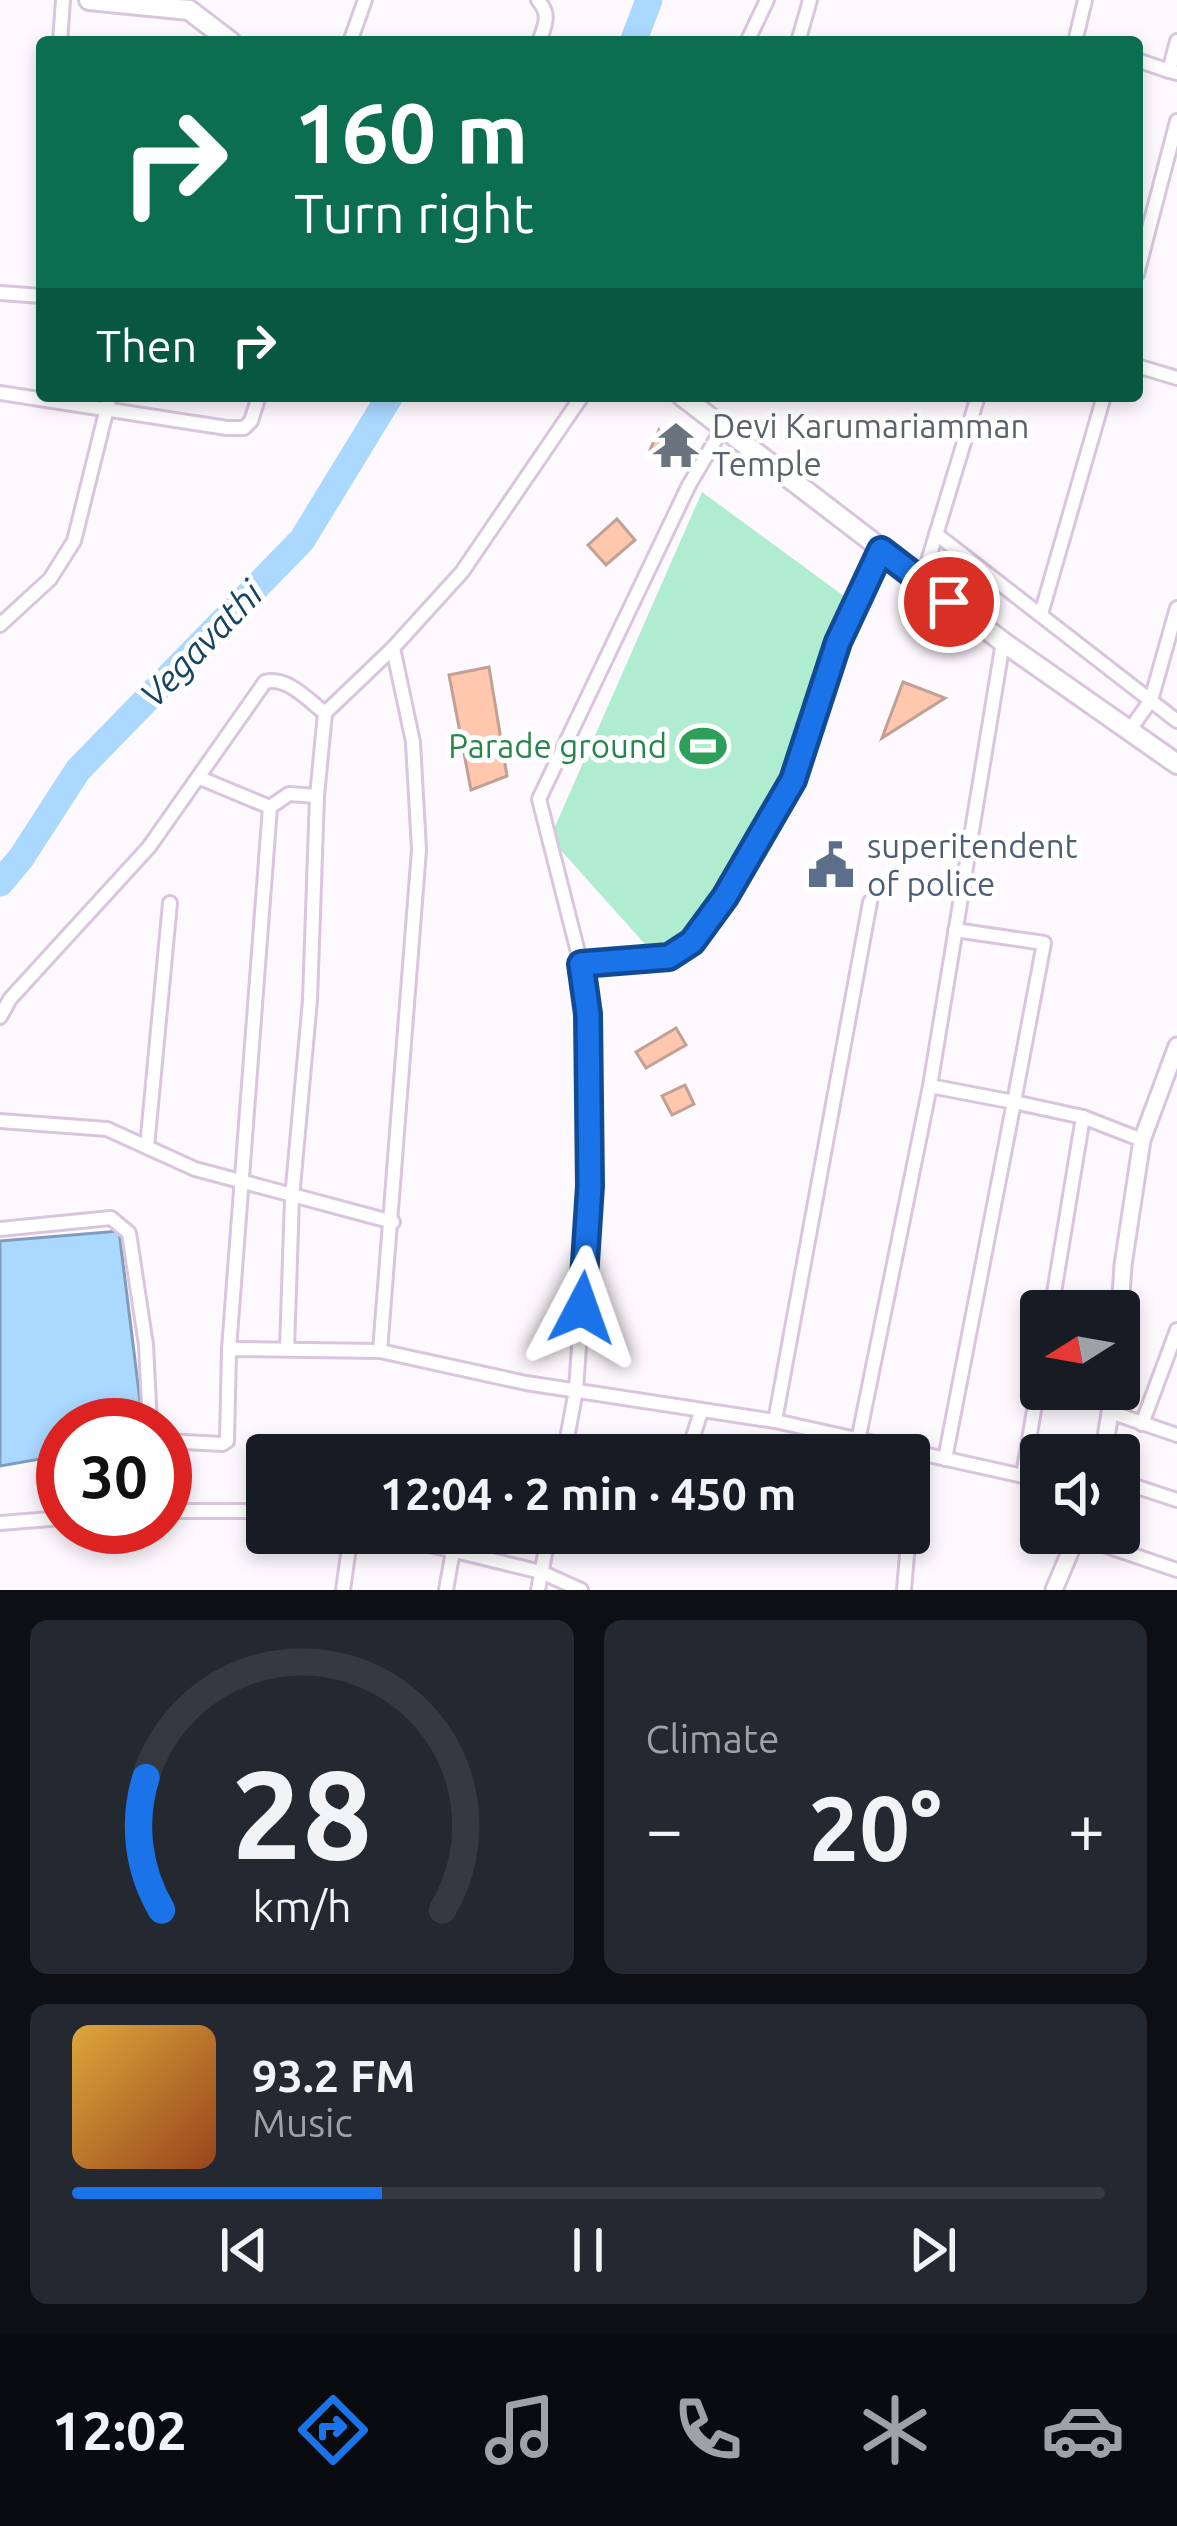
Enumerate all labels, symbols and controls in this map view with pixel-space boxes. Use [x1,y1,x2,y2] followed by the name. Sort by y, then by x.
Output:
[96,84,252,240] icon: right
[294,85,528,179] text: 160 m
[294,183,534,243] text: Turn right
[221,312,287,378] icon: right
[96,320,197,371] text: Then
[712,407,1029,482] place label: Devi Karumariamman Temple
[651,420,701,470] temple icon: Devi Karumariamman Temple
[898,551,1000,653] pin
[916,569,982,635] icon: arrive
[131,571,272,715] water label: Vegavathi
[678,721,728,771] sports icon: Parade ground
[448,727,667,764] place label: Parade ground
[867,827,1078,902] place label: superitendent of police
[806,840,856,890] public building icon: superitendent of police
[519,1245,645,1371] position arrow
[1020,1290,1140,1410] north arrow
[1020,1290,1140,1554] map controls
[36,1398,192,1554] speed limit sign: 30
[1020,1434,1140,1554] button: sound
[380,1468,796,1519] text: 12:04 · 2 min · 450 m
[646,1717,780,1760] text: Climate
[231,1743,372,1883] text: 28
[809,1777,942,1878] text: 20°
[646,1791,683,1865] text: −
[1068,1791,1105,1865] text: +
[252,1882,351,1930] text: km/h
[252,2050,415,2101] text: 93.2 FM
[252,2101,353,2144] text: Music
[211,2217,277,2283] icon: previous
[555,2217,621,2283] icon: pause
[900,2217,966,2283] icon: next
[291,2388,375,2472] icon: directions
[478,2388,562,2472] icon: music
[666,2388,750,2472] icon: phone
[853,2388,937,2472] icon: climate
[1041,2388,1125,2472] icon: car
[52,2400,187,2460] text: 12:02

